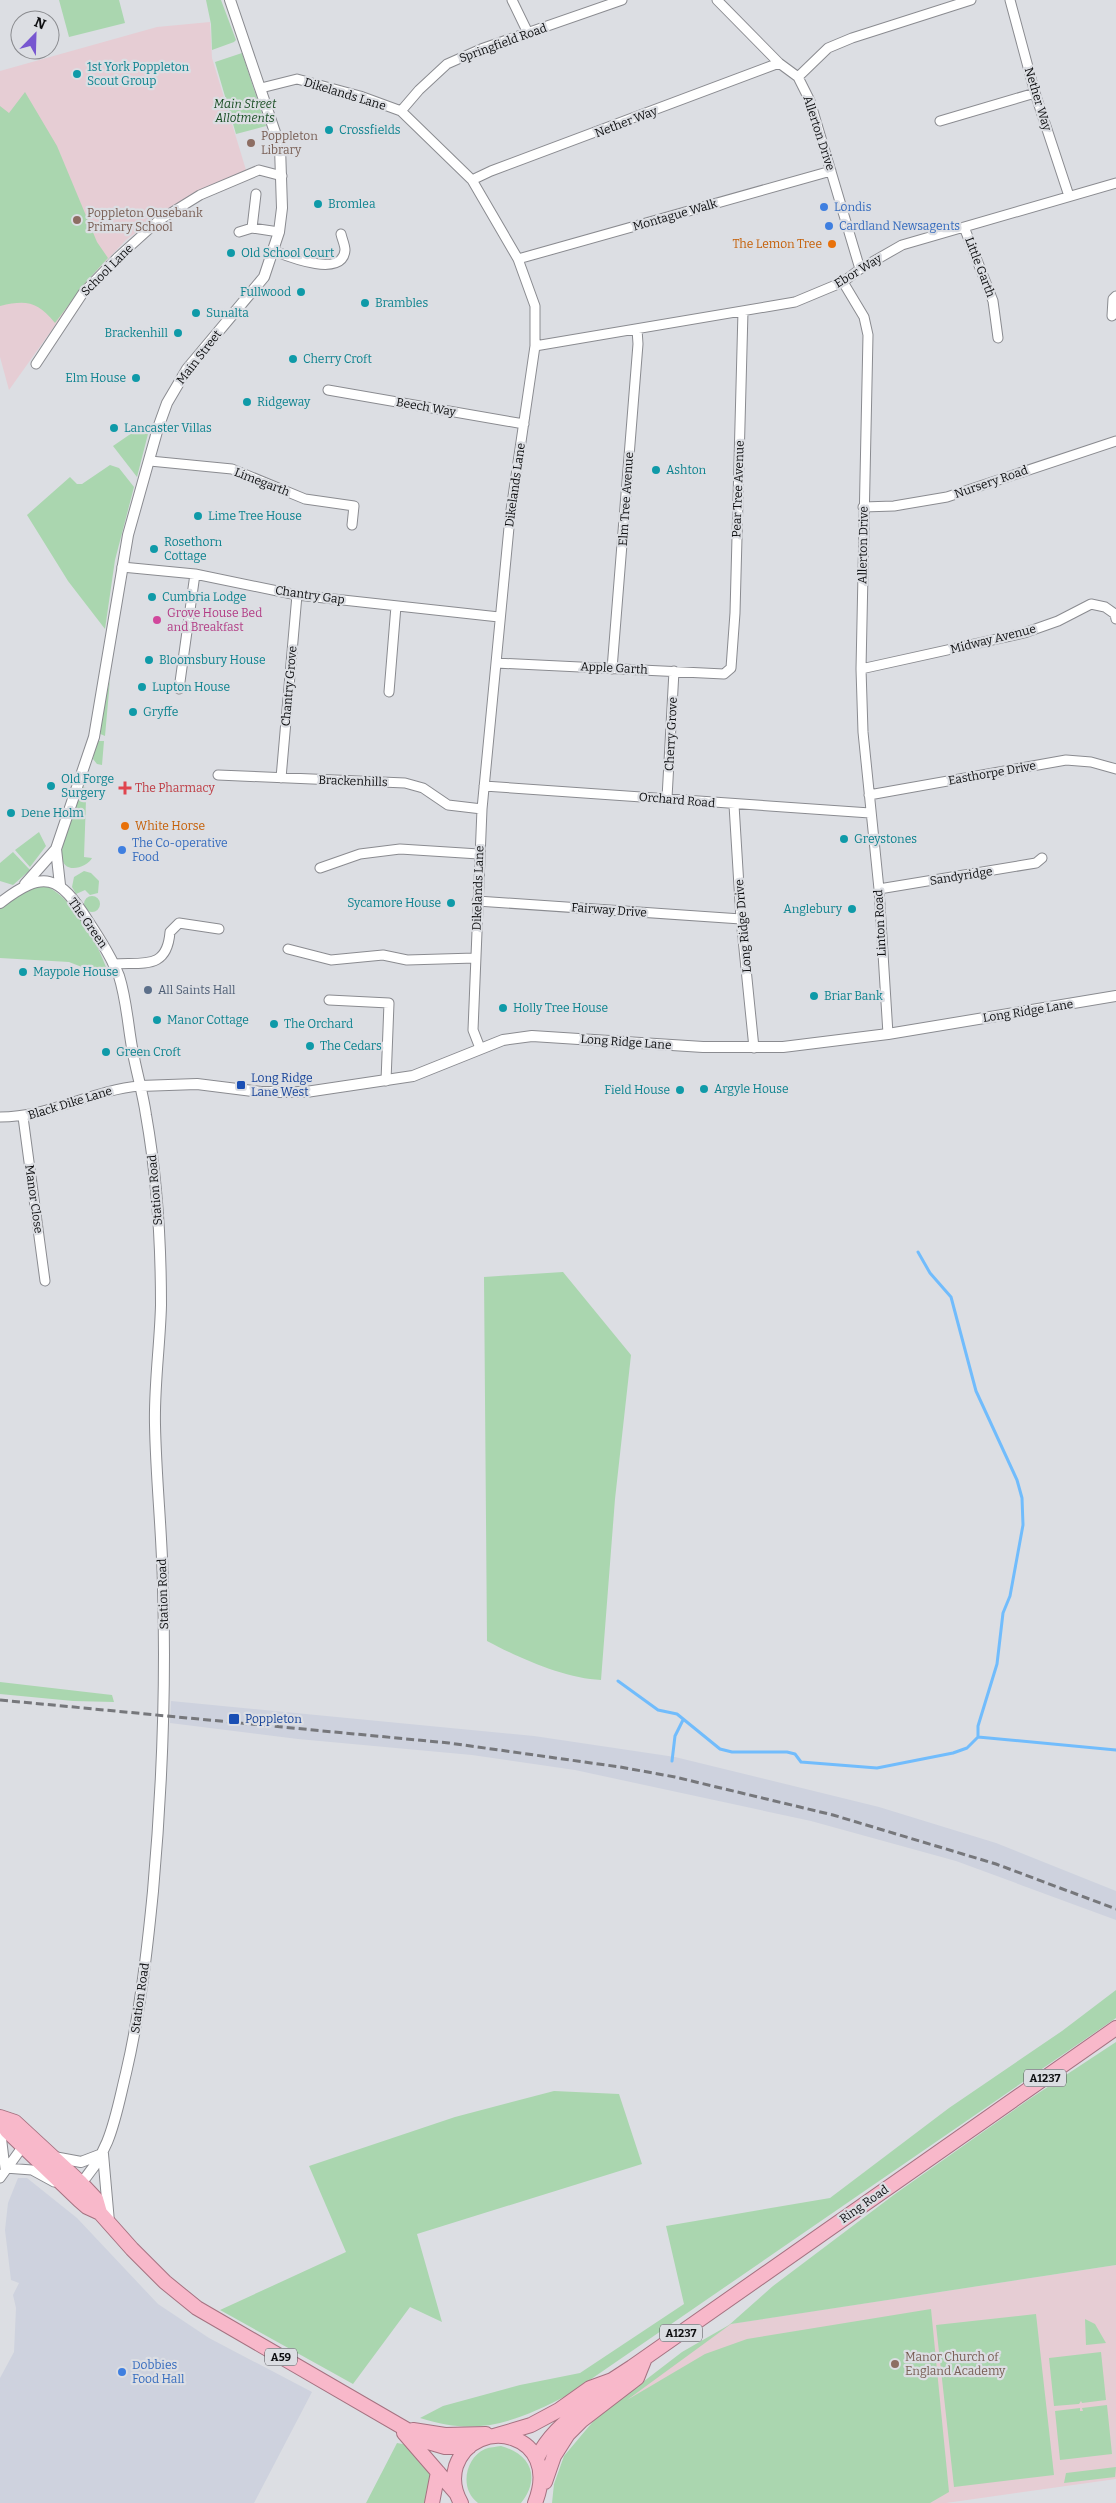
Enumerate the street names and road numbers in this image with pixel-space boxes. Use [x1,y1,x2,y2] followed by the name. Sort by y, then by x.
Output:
[457,21,549,65] street label: Springfield Road
[1022,66,1054,133] street label: Nether Way
[302,75,388,113] street label: Dikelands Lane
[800,94,838,172] street label: Allerton Drive
[593,103,660,140] street label: Nether Way
[631,196,719,234] street label: Montague Walk
[962,235,998,300] street label: Little Garth
[78,241,136,299] street label: School Lane
[832,251,885,291] street label: Ebor Way
[174,327,225,387] street label: Main Street
[395,395,458,419] street label: Beech Way
[729,440,747,538] street label: Pear Tree Avenue
[502,442,528,528] street label: Dikelands Lane
[616,452,636,546] street label: Elm Tree Avenue
[952,463,1030,501] street label: Nursery Road
[232,465,292,499] street label: Limegarth
[855,506,871,584] street label: Allerton Drive
[274,583,346,607] street label: Chantry Gap
[949,622,1037,656] street label: Midway Avenue
[279,645,299,727] street label: Chantry Grove
[580,659,648,677] street label: Apple Garth
[662,697,680,771] street label: Cherry Grove
[947,758,1037,788] street label: Easthorpe Drive
[318,773,388,789] street label: Brackenhills
[638,790,716,810] street label: Orchard Road
[470,845,486,931] street label: Dikelands Lane
[929,864,993,888] street label: Sandyridge
[732,879,754,973] street label: Long Ridge Drive
[871,889,889,957] street label: Linton Road
[66,895,111,951] street label: The Green
[571,900,647,920] street label: Fairway Drive
[982,997,1074,1025] street label: Long Ridge Lane
[580,1032,672,1052] street label: Long Ridge Lane
[26,1084,114,1122] street label: Black Dike Lane
[145,1154,165,1226] street label: Station Road
[22,1164,46,1234] street label: Manor Close
[155,1558,171,1630] street label: Station Road
[128,1962,152,2034] street label: Station Road
[1024,2070,1066,2086] road number: A1237
[837,2182,891,2226] street label: Ring Road
[660,2324,702,2342] road number: A1237
[265,2348,297,2366] road number: A59

